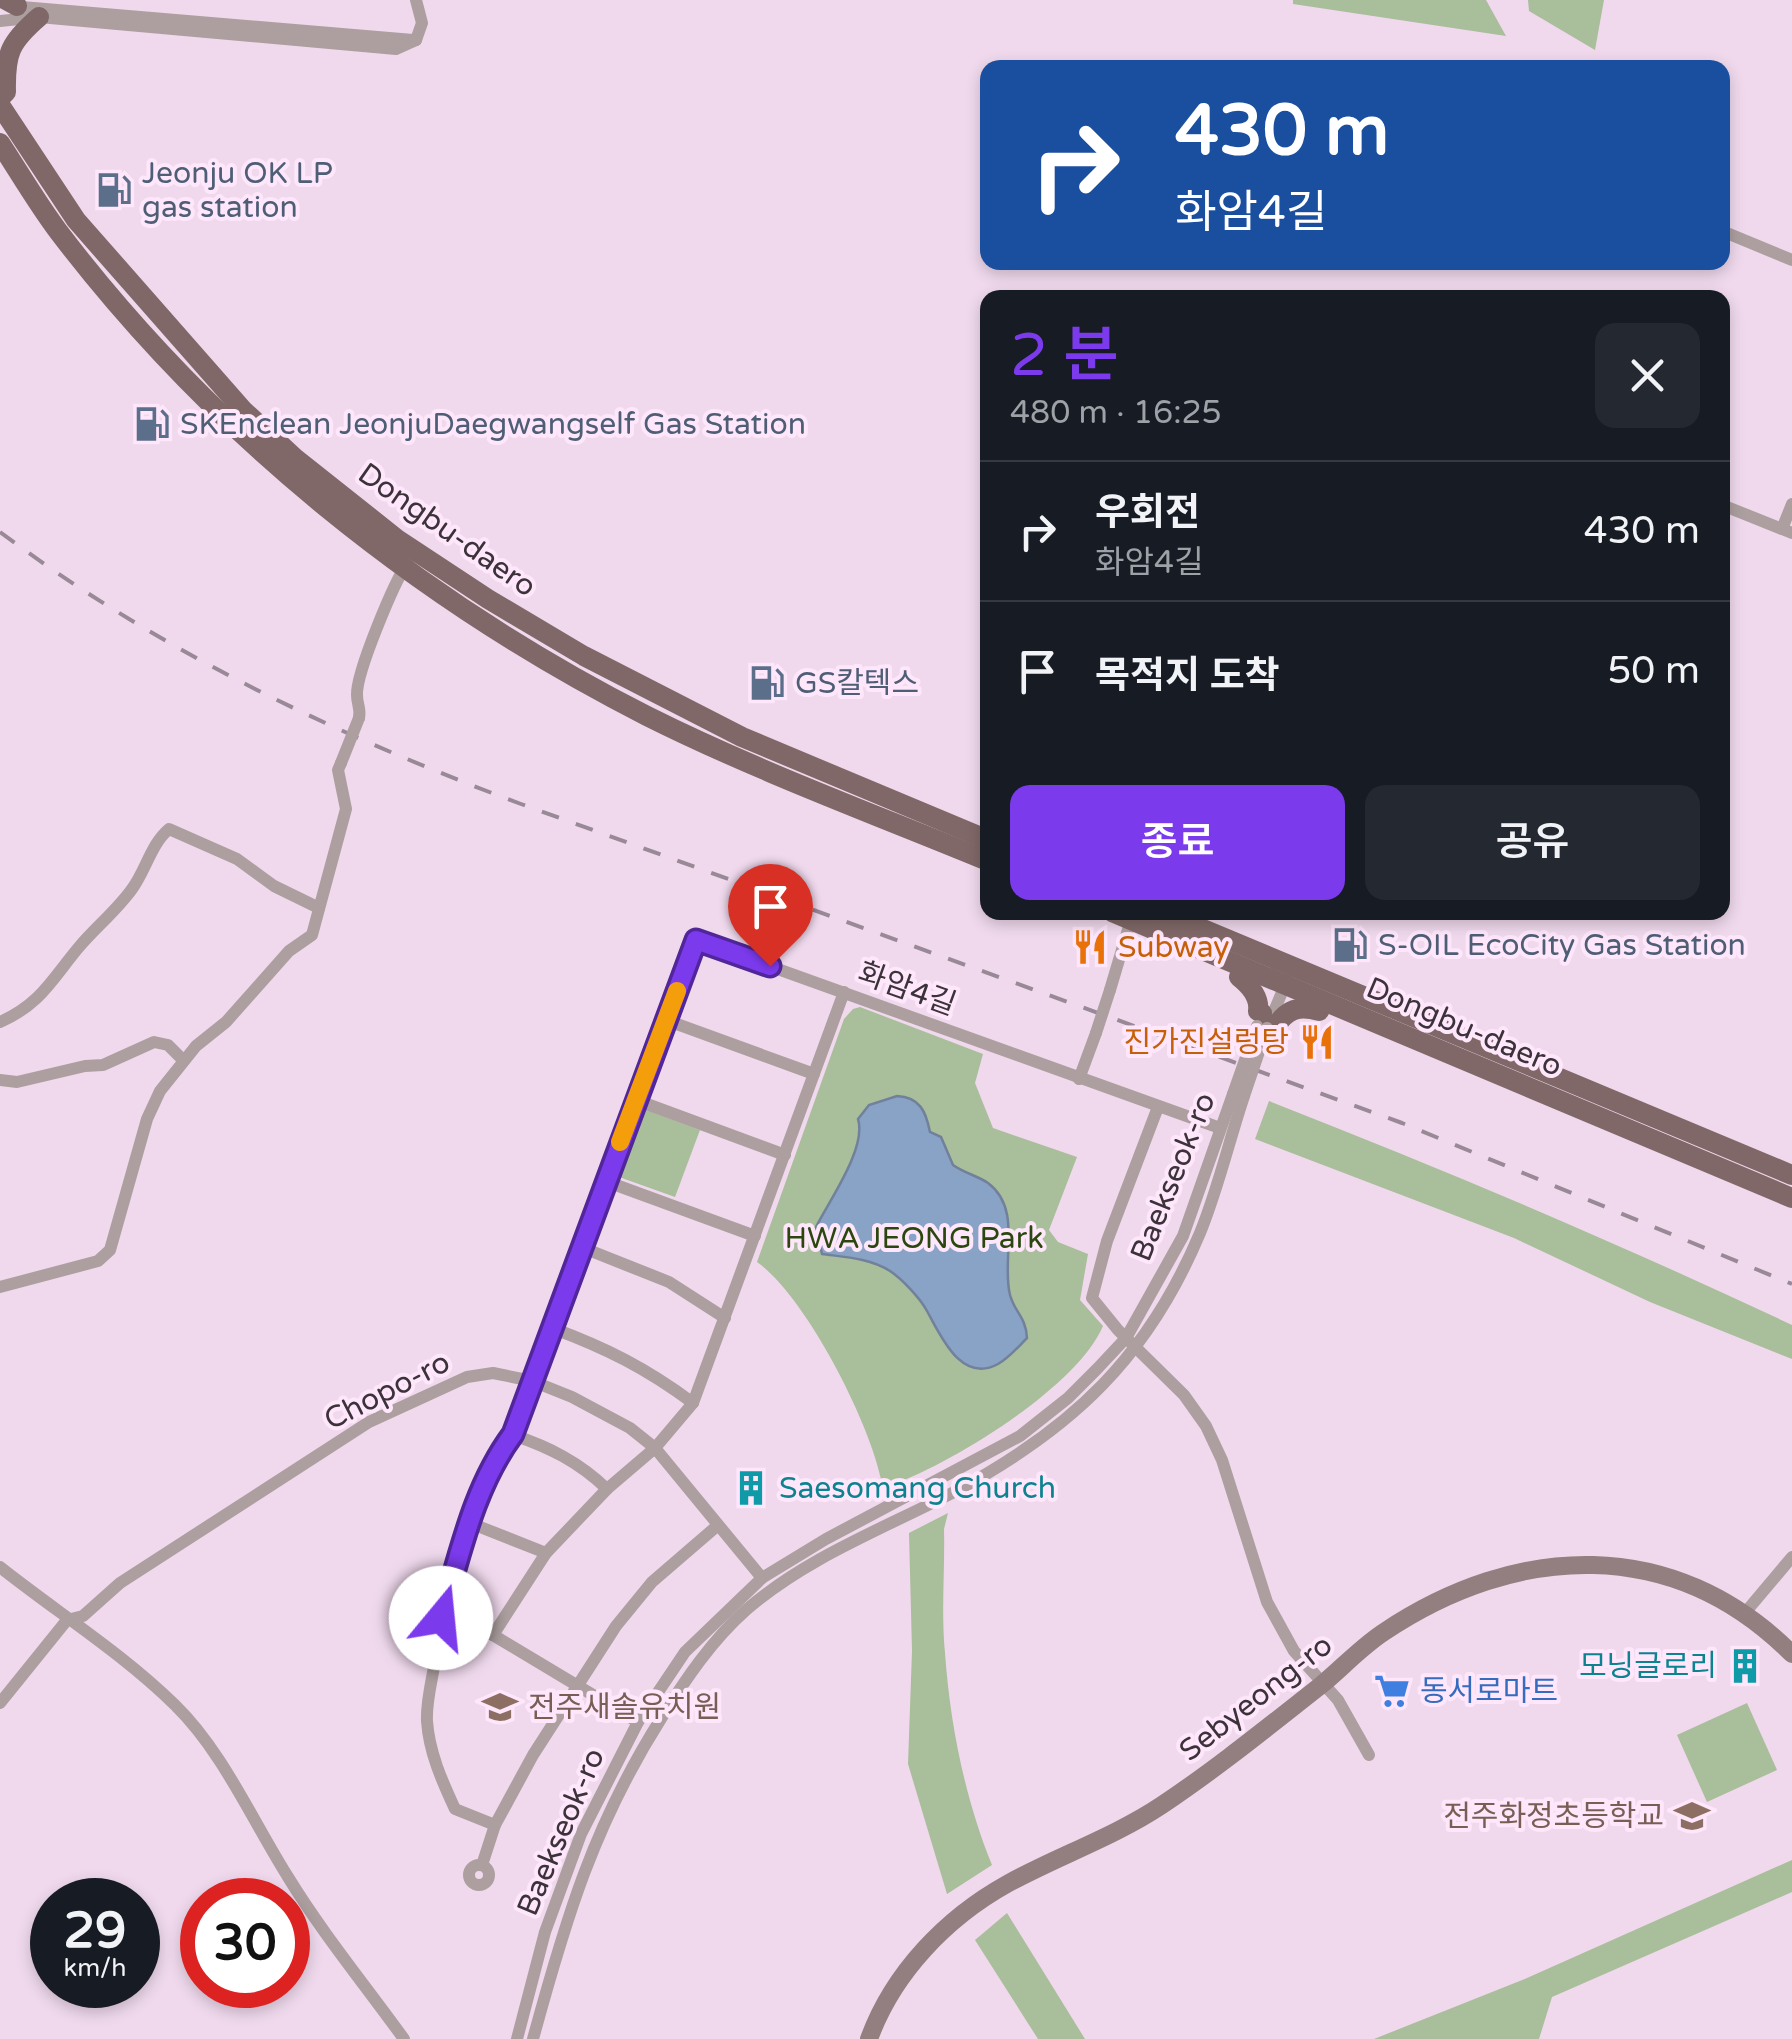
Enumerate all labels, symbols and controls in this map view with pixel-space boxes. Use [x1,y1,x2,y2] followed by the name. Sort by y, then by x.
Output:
[1175,90,1389,174] text: 430 m
[1010,100,1140,230] icon: right
[142,155,333,226] place label: Jeonju OK LP gas station
[95,171,133,209] fuel station icon: Jeonju OK LP gas station
[1175,186,1327,240] text: 화암4길
[1010,320,1118,392] text: 2 분
[1595,323,1700,428] button: close
[1010,394,1222,432] text: 480 m · 16:25
[133,405,171,443] fuel station icon: SKEnclean JeonjuDaegwangself Gas Station
[180,406,806,443] place label: SKEnclean JeonjuDaegwangself Gas Station
[351,455,543,605] street label: Dongbu-daero
[1095,490,1200,536] text: 우회전
[1010,504,1065,559] icon: right
[1584,508,1700,554] text: 430 m
[1095,544,1203,582] text: 화암4길
[1010,644,1065,699] icon: arrive
[1608,648,1700,694] text: 50 m
[1095,653,1280,699] text: 목적지 도착
[748,664,786,702] fuel station icon: GS칼텍스
[795,665,919,702] place label: GS칼텍스
[1010,785,1345,900] button: 종료
[1365,785,1700,900] button: 공유
[728,864,813,967] pin
[743,879,798,934] icon: arrive
[1331,926,1369,964] fuel station icon: S-OIL EcoCity Gas Station
[1378,927,1746,964] place label: S-OIL EcoCity Gas Station
[1071,928,1109,966] restaurant icon: Subway
[1118,929,1229,966] place label: Subway
[853,954,961,1024] street label: 화암4길
[1361,969,1567,1085] street label: Dongbu-daero
[1298,1023,1336,1061] restaurant icon: 진가진설렁탕
[1123,1024,1289,1061] place label: 진가진설렁탕
[1122,1087,1224,1267] street label: Baekseok-ro
[784,1220,1044,1257] park label: HWA JEONG Park
[318,1344,456,1438] street label: Chopo-ro
[732,1469,770,1507] building icon: Saesomang Church
[779,1470,1056,1507] place label: Saesomang Church
[389,1566,493,1670] position arrow
[1172,1627,1340,1769] street label: Sebyeong-ro
[1726,1647,1764,1685] building icon: 모닝글로리
[1579,1648,1717,1685] place label: 모닝글로리
[1373,1672,1411,1710] supermarket icon: 동서로마트
[1420,1673,1558,1710] place label: 동서로마트
[481,1688,519,1726] school or university icon: 전주새솔유치원
[528,1689,721,1726] place label: 전주새솔유치원
[509,1743,613,1921] street label: Baekseok-ro
[1673,1797,1711,1835] school or university icon: 전주화정초등학교
[1443,1798,1664,1835] place label: 전주화정초등학교
[180,1878,310,2008] speed limit sign: 30
[64,1901,126,1961] text: 29
[64,1953,126,1983] text: km/h

